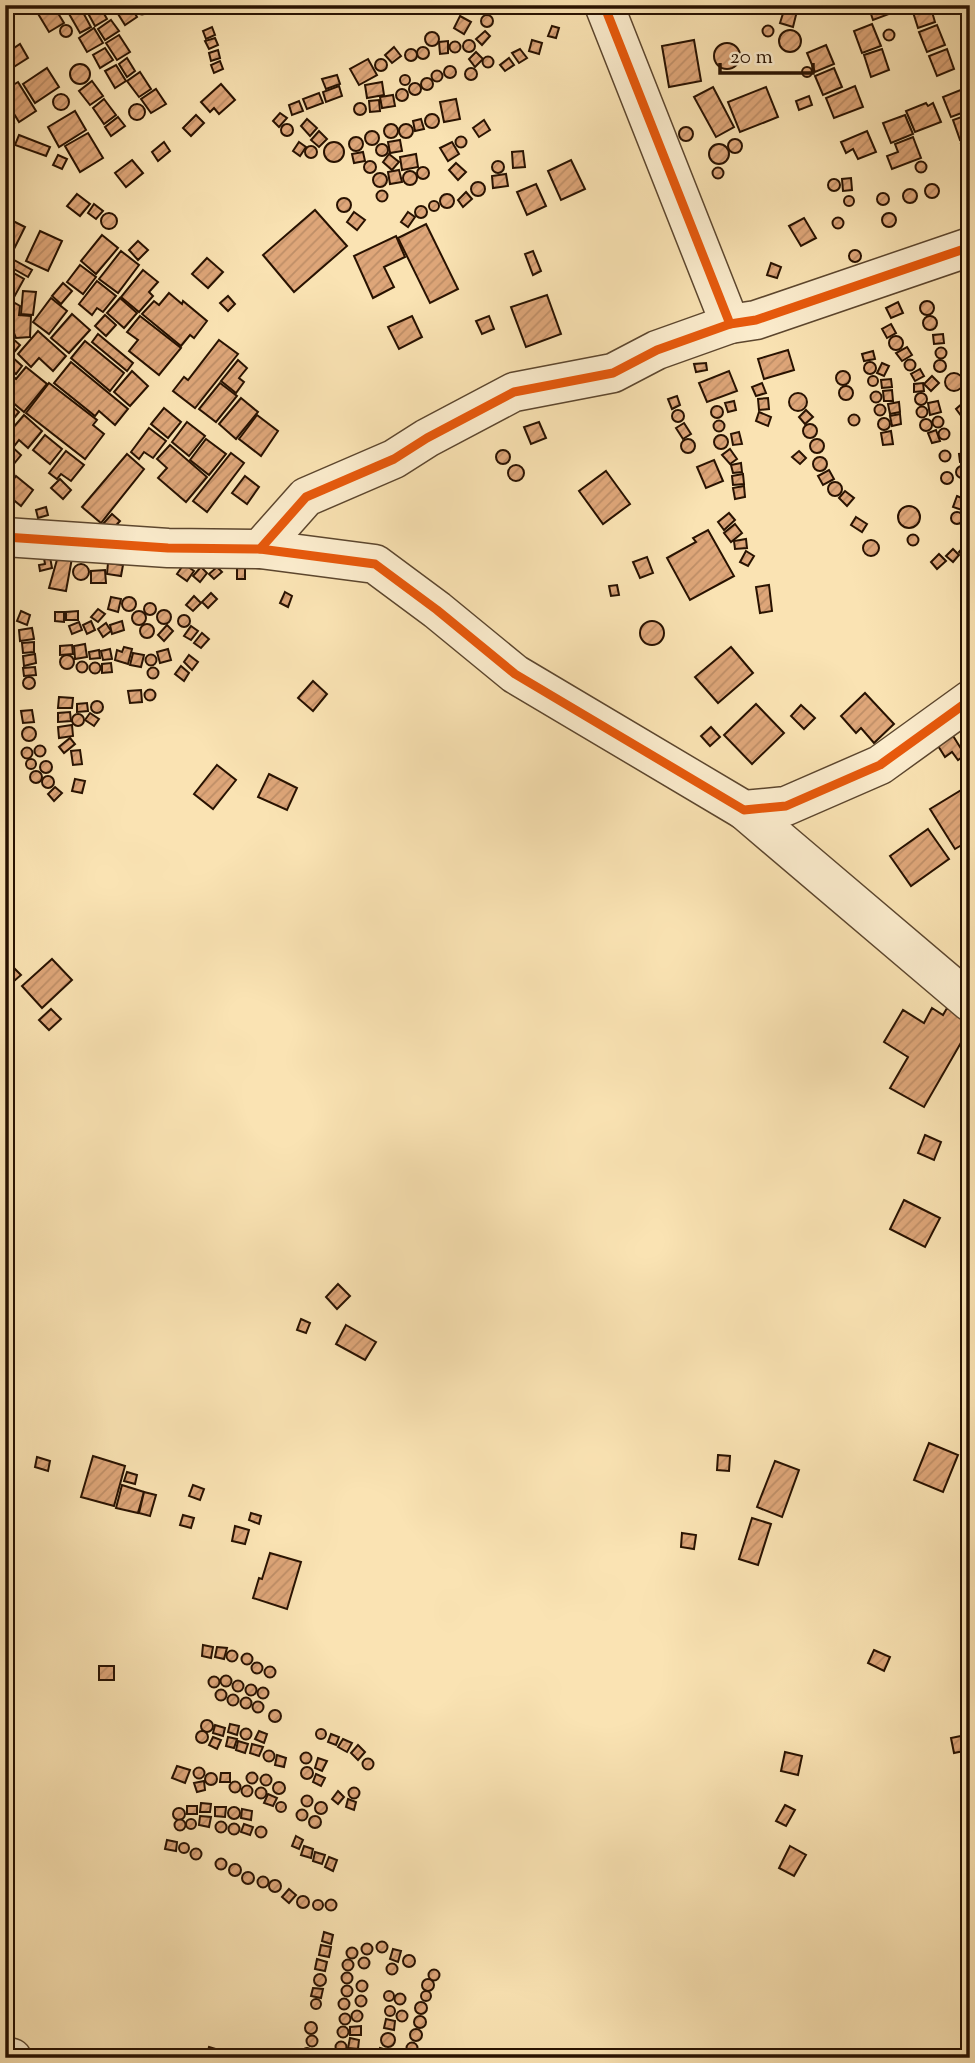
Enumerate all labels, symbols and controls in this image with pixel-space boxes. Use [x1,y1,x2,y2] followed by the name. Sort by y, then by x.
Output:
[720,32,812,76] scale bar
[730,43,773,73] text: 20 m

